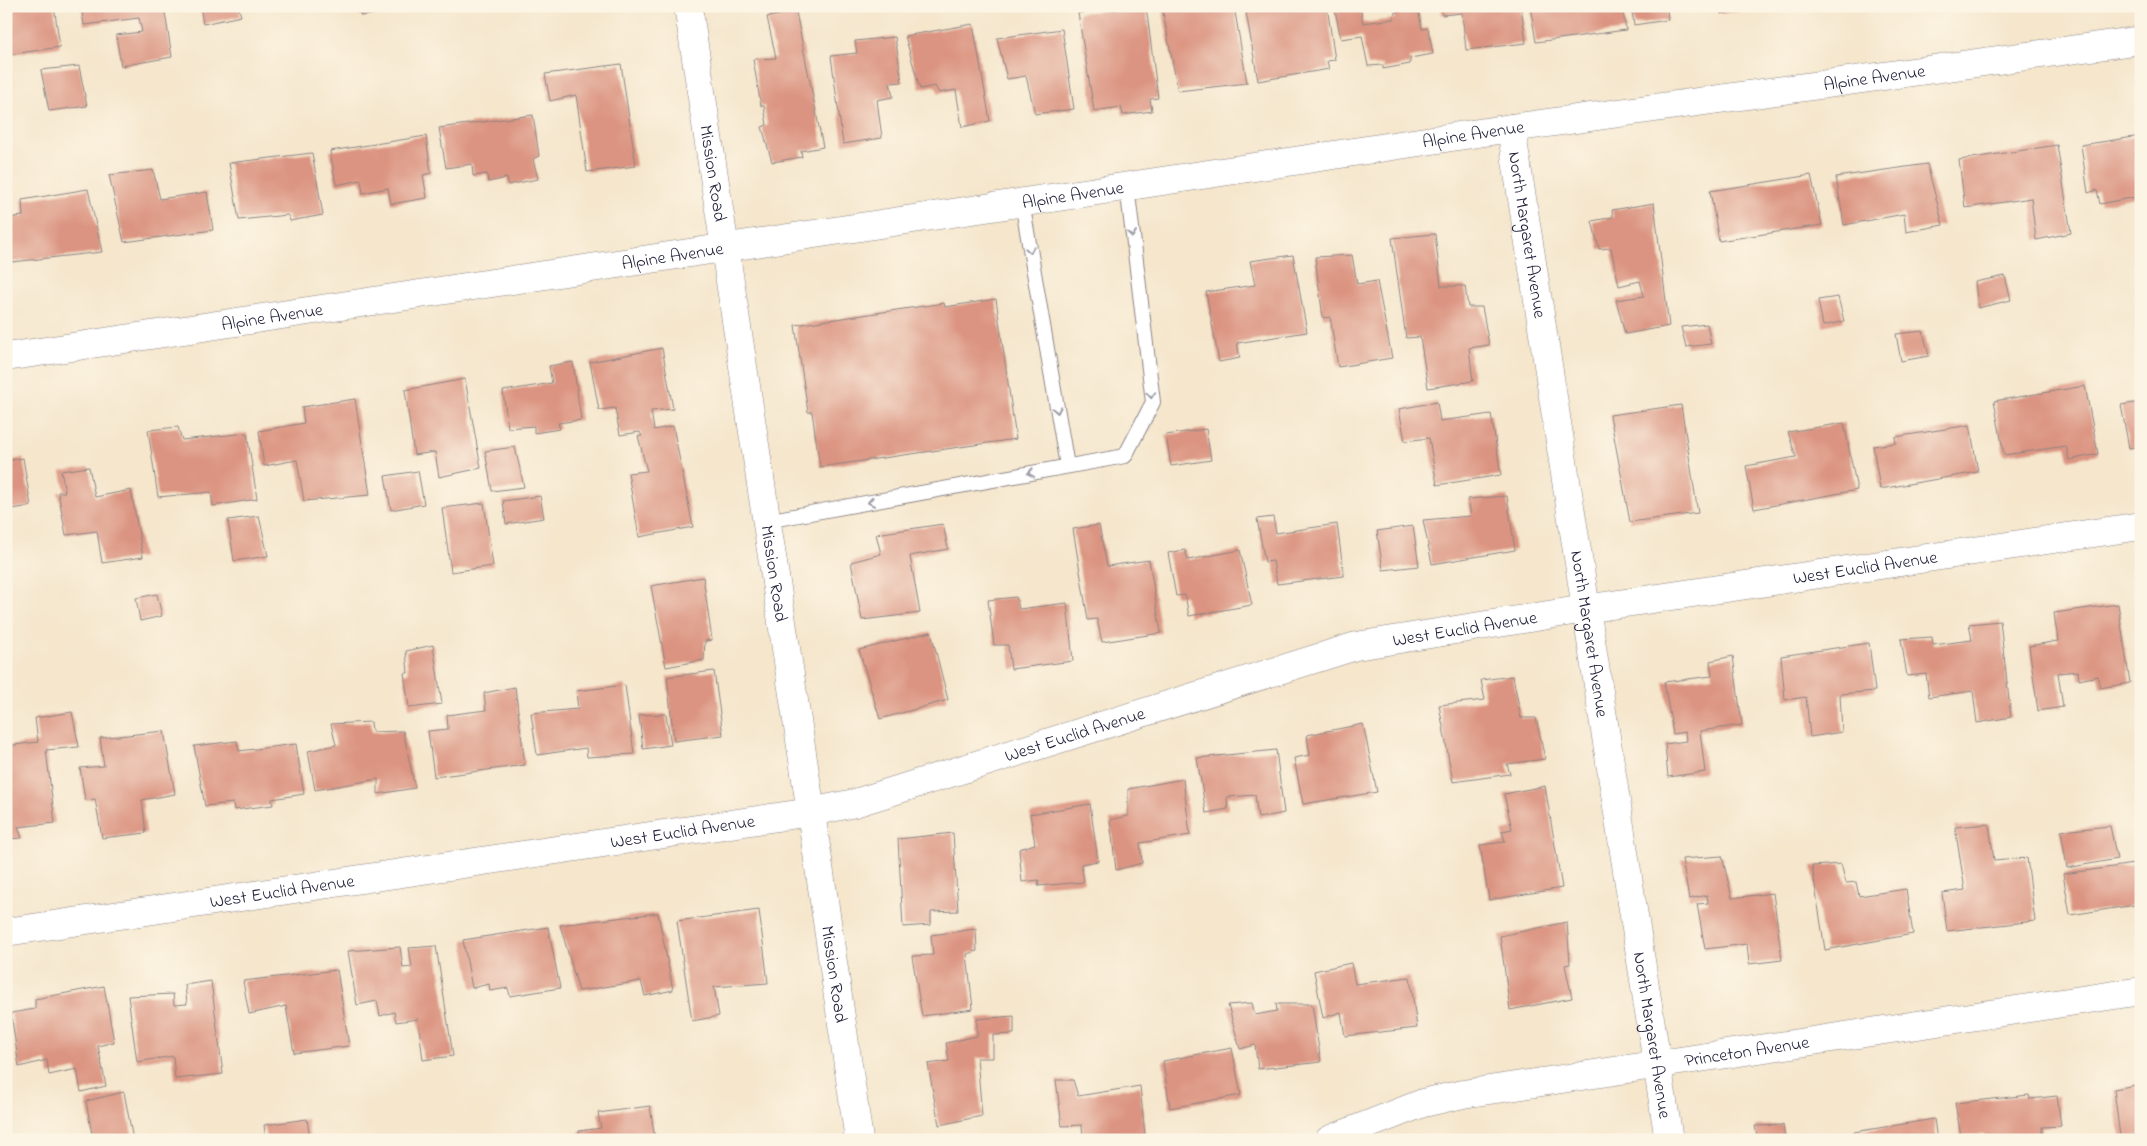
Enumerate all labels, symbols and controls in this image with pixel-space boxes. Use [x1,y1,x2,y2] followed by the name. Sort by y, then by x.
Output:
[1822,59,1928,99] street label: Alpine Avenue
[1421,115,1527,156] street label: Alpine Avenue
[691,123,732,224] street label: Mission Road
[1500,150,1552,321] street label: North Margaret Avenue
[1020,176,1127,217] street label: Alpine Avenue
[1126,231,1137,239] one-way arrow
[620,237,726,278] street label: Alpine Avenue
[1024,245,1034,254] one-way arrow
[220,298,326,339] street label: Alpine Avenue
[1146,392,1157,400] one-way arrow
[1052,406,1062,414] one-way arrow
[1027,467,1035,477] one-way arrow
[867,496,875,506] one-way arrow
[752,523,793,624] street label: Mission Road
[1791,545,1940,593] street label: West Euclid Avenue
[1562,549,1614,720] street label: North Margaret Avenue
[1391,606,1540,655] street label: West Euclid Avenue
[1002,702,1150,770] street label: West Euclid Avenue
[609,809,758,857] street label: West Euclid Avenue
[208,869,357,916] street label: West Euclid Avenue
[813,924,853,1024] street label: Mission Road
[1625,950,1677,1121] street label: North Margaret Avenue
[1683,1030,1812,1075] street label: Princeton Avenue

